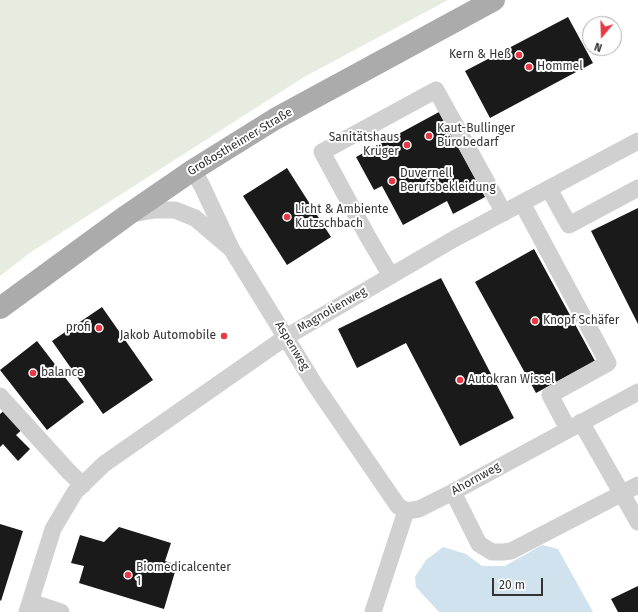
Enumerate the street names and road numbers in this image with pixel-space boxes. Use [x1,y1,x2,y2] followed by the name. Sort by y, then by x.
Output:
[185,105,295,179] street label: Großostheimer Straße
[295,284,369,336] street label: Magnolienweg
[272,319,312,373] street label: Aspenweg
[449,460,503,498] street label: Ahornweg

